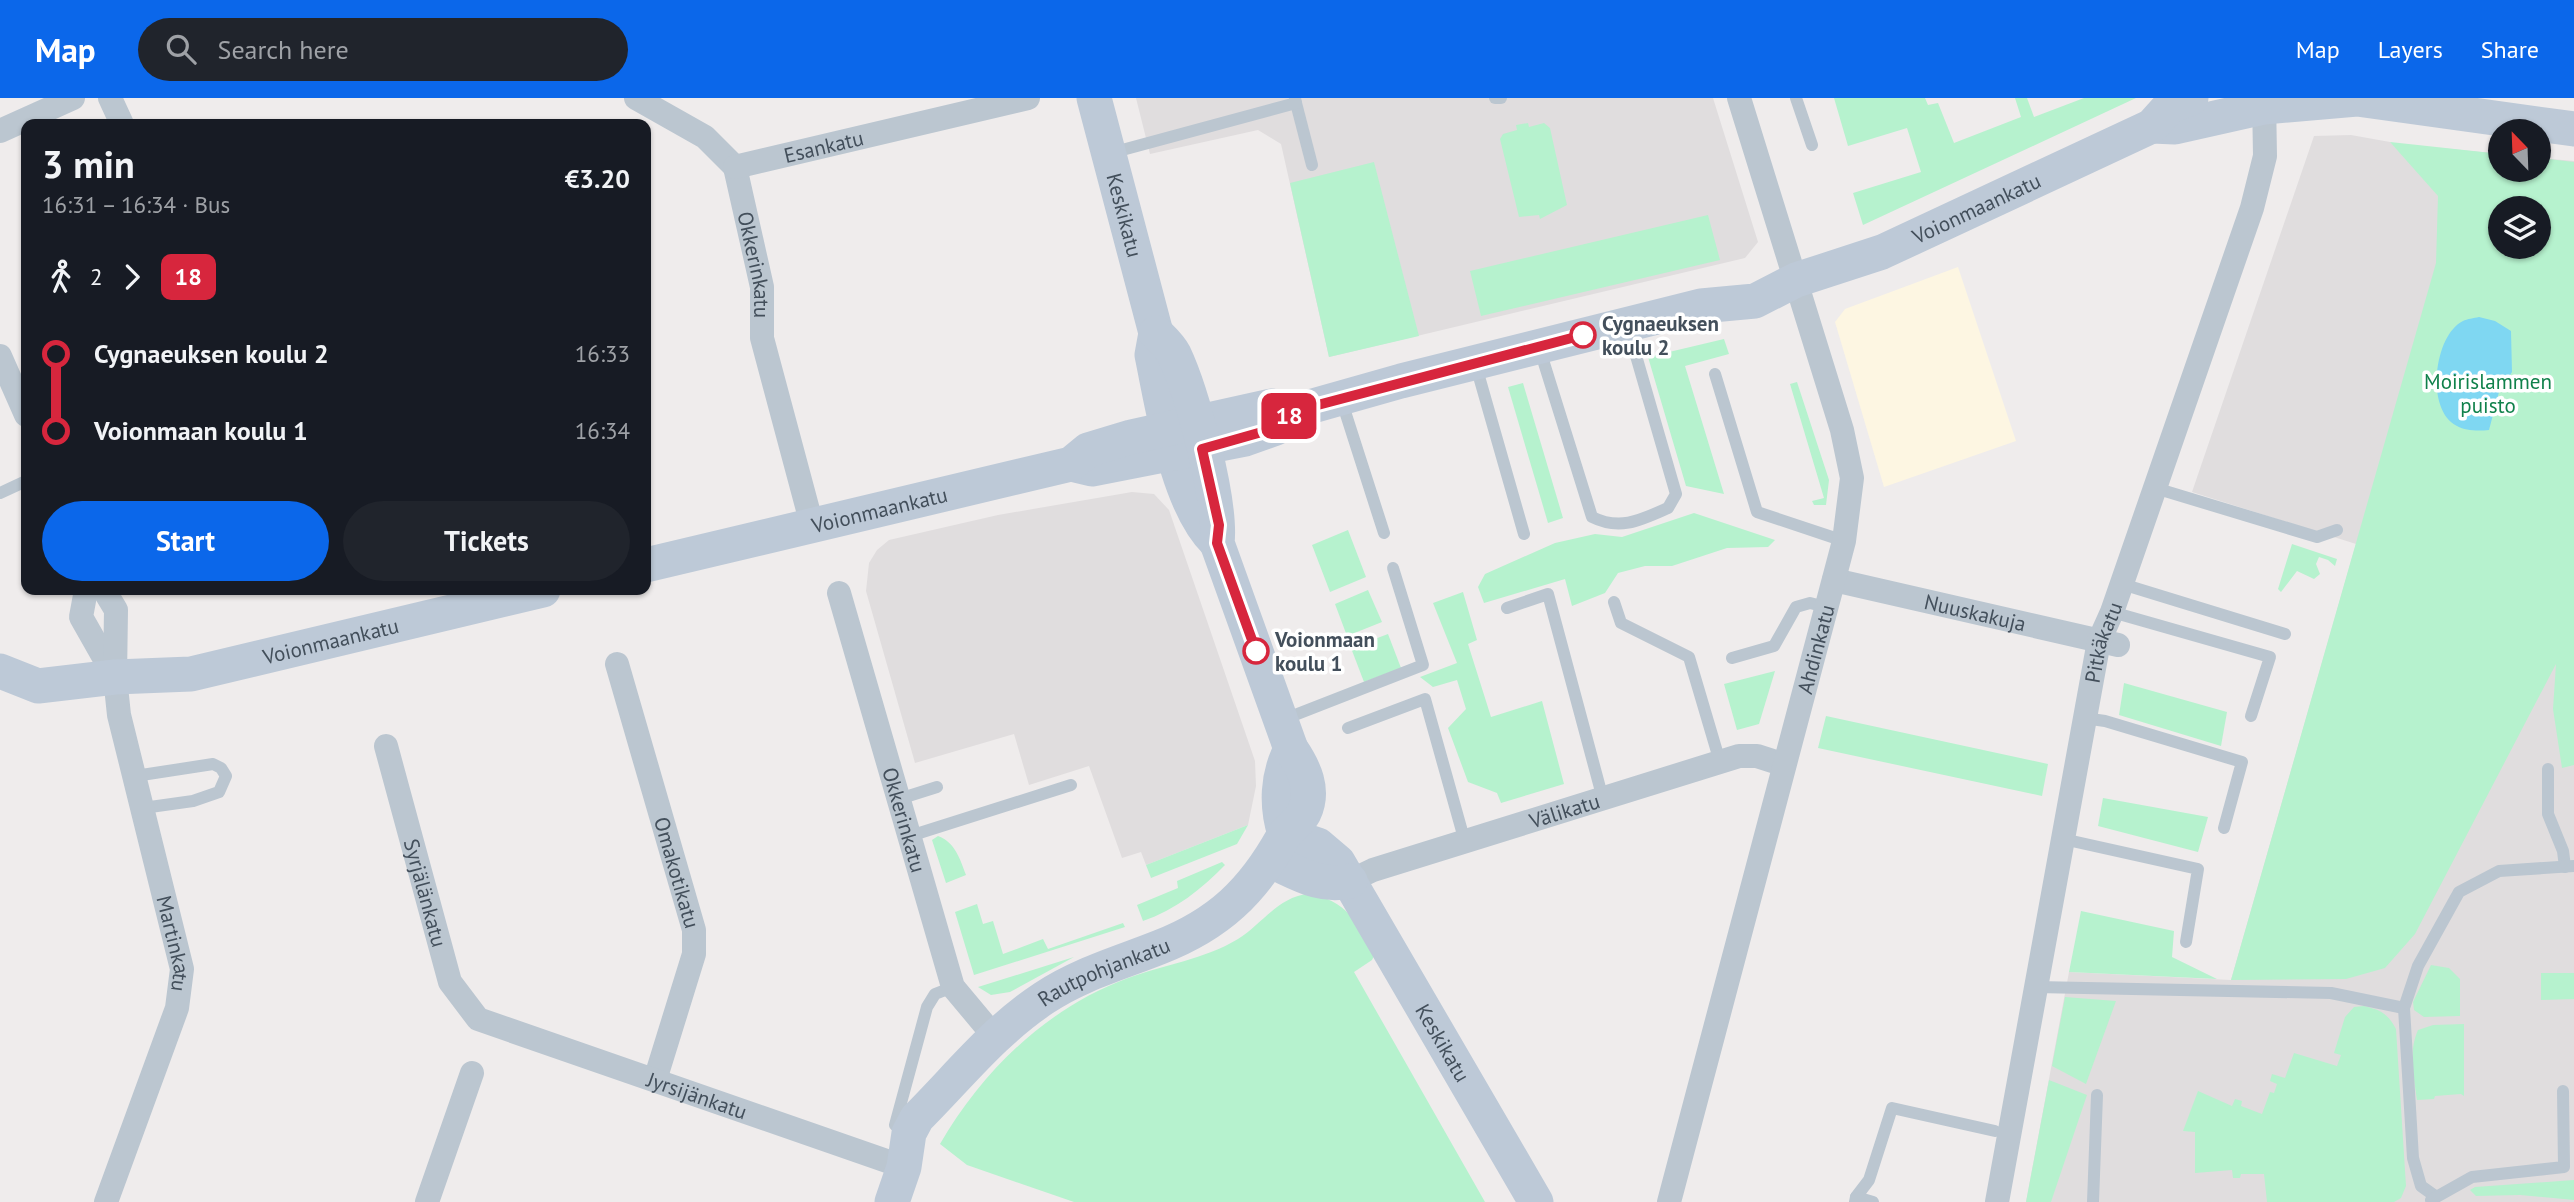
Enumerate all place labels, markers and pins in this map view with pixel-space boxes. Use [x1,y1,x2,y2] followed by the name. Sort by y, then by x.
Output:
[1602,310,1719,361] place label: Cygnaeuksen koulu 2
[1570,322,1596,348] marker: Cygnaeuksen koulu 2
[1274,626,1375,677] place label: Voionmaan koulu 1
[1243,638,1269,664] marker: Voionmaan koulu 1

